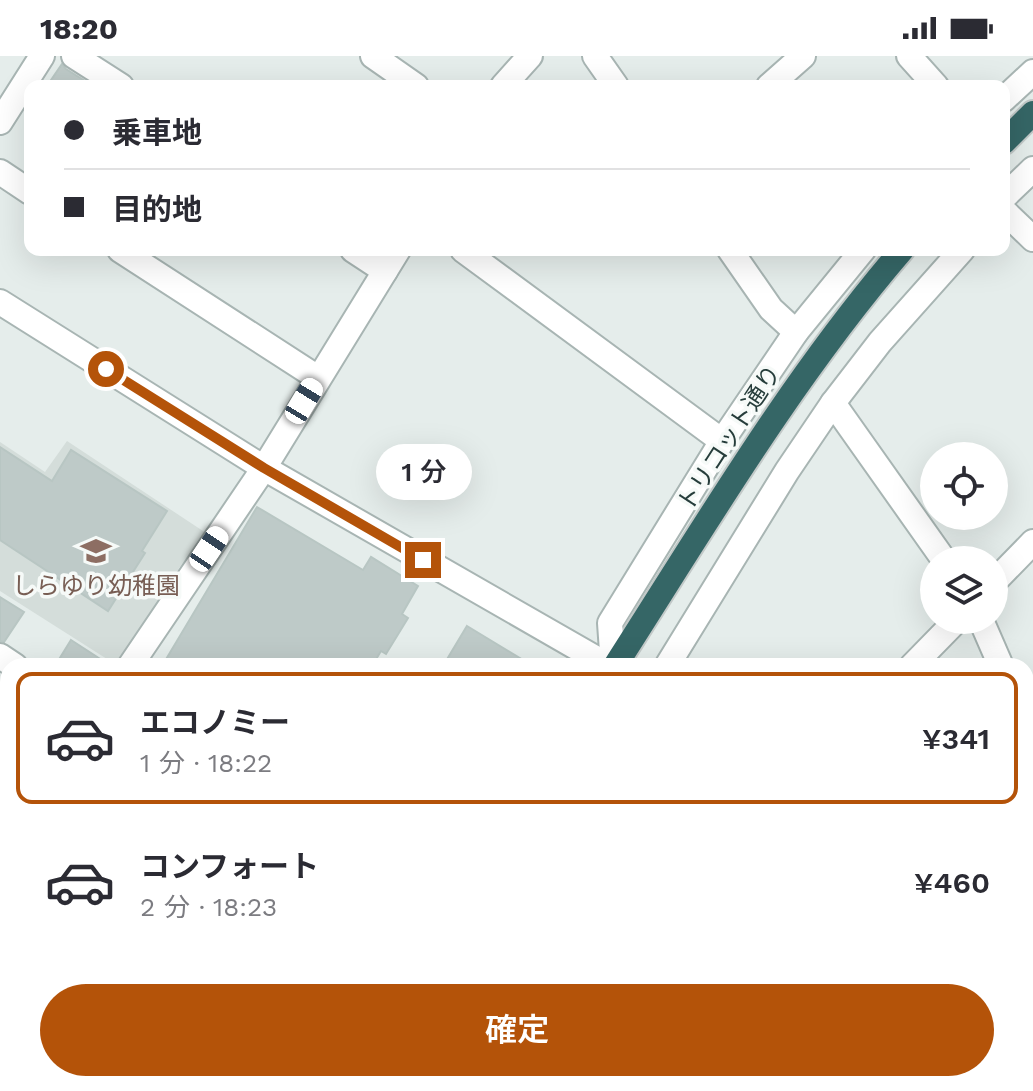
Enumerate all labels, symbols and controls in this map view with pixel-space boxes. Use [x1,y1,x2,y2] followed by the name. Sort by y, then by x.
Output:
[40,11,118,46] text: 18:20
[112,115,202,150] text: 乗車地
[112,192,202,227] text: 目的地
[88,351,124,387] route start
[672,360,786,516] street label: トリコット通り
[281,374,327,428] car
[920,442,1008,634] map controls
[920,442,1008,530] button: locate
[375,444,471,500] callout: 1 分
[402,457,446,487] text: 1 分
[186,522,232,576] car
[79,534,113,568] school or university icon: しらゆり幼稚園
[405,542,441,578] route end
[920,546,1008,634] button: layers
[12,572,180,600] place label: しらゆり幼稚園
[44,702,116,774] icon: car
[140,705,290,740] text: エコノミー
[922,721,990,756] text: ¥341
[140,748,272,778] text: 1 分 · 18:22
[44,846,116,918] icon: car
[140,849,319,884] text: コンフォート
[914,865,990,900] text: ¥460
[140,892,277,922] text: 2 分 · 18:23
[40,984,994,1076] button: 確定

